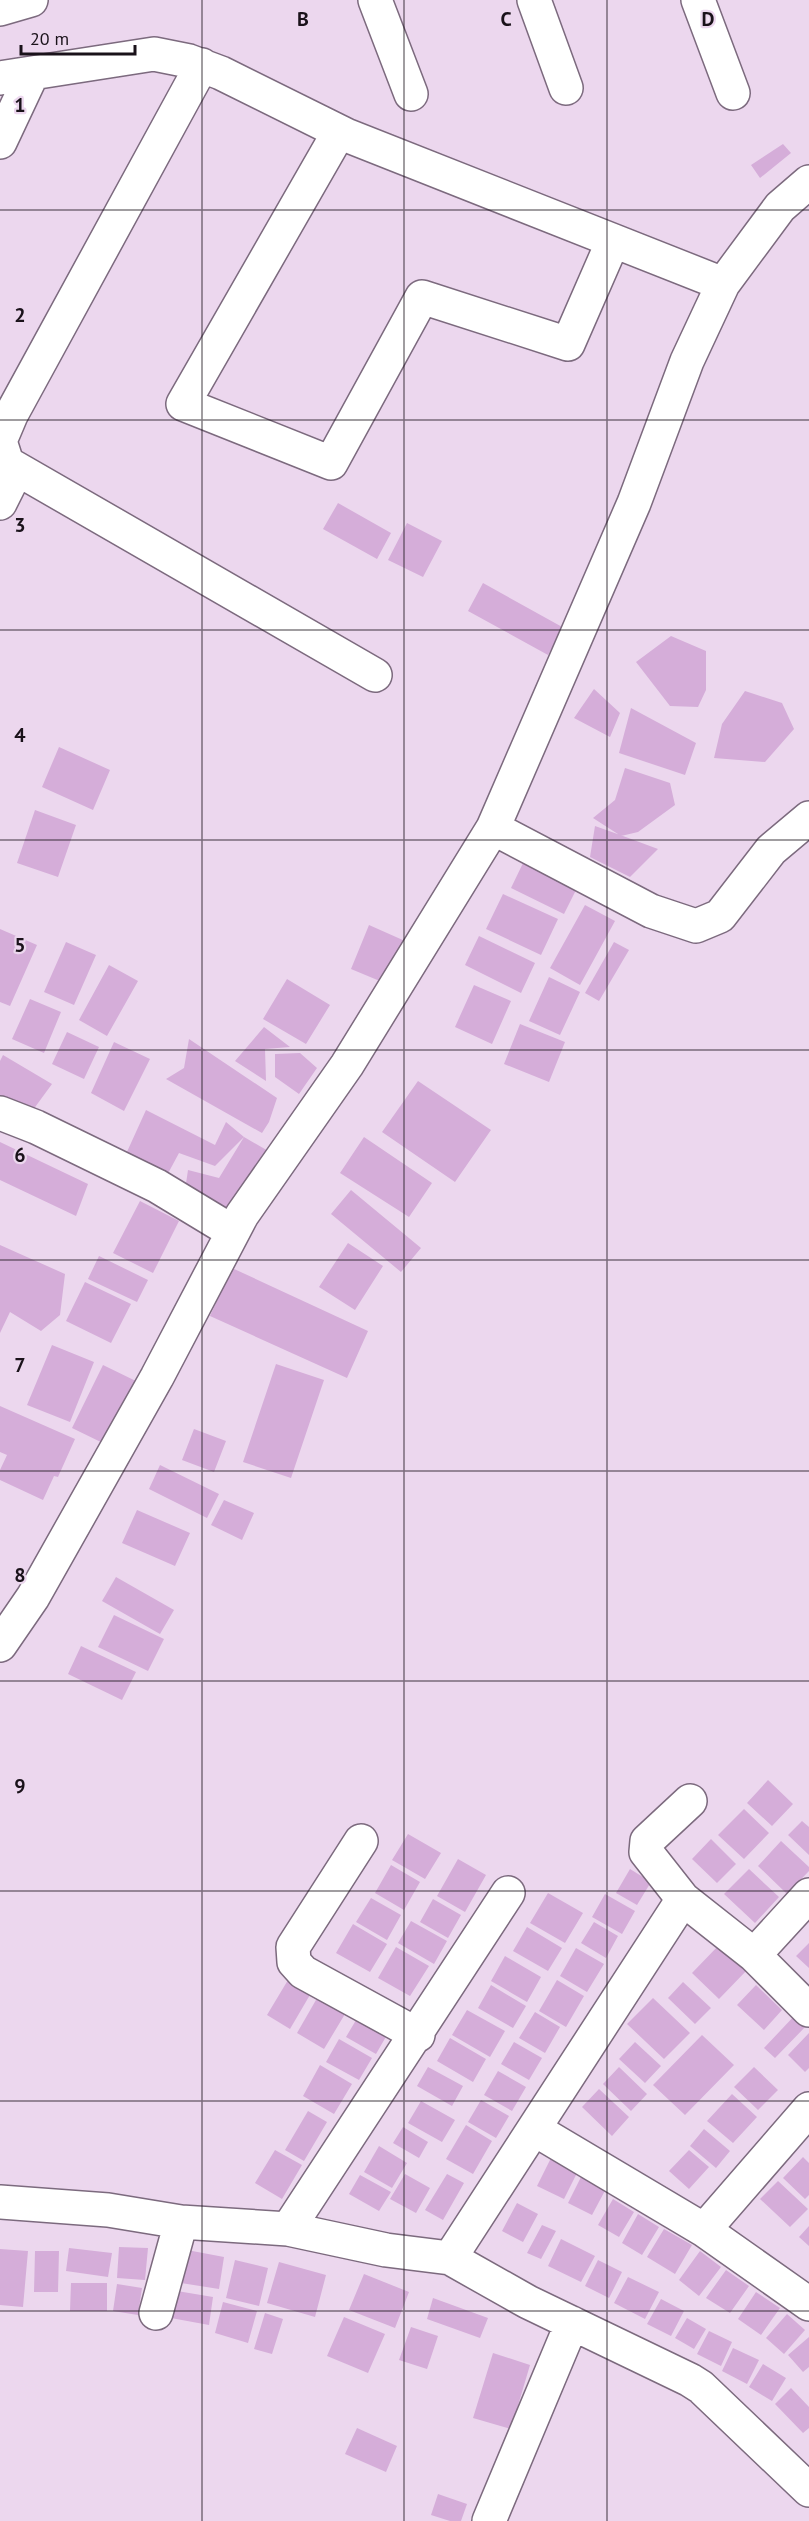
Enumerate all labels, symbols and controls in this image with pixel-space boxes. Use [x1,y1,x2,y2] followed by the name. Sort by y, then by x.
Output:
[297,6,309,32] text: B
[500,6,512,32] text: C
[702,6,715,32] text: D
[21,18,135,56] scale bar
[30,27,69,50] text: 20 m
[14,92,26,118] text: 1
[14,302,26,328] text: 2
[14,512,26,538] text: 3
[14,722,26,748] text: 4
[14,932,26,958] text: 5
[14,1142,26,1168] text: 6
[14,1352,26,1378] text: 7
[14,1562,26,1588] text: 8
[14,1773,26,1799] text: 9

